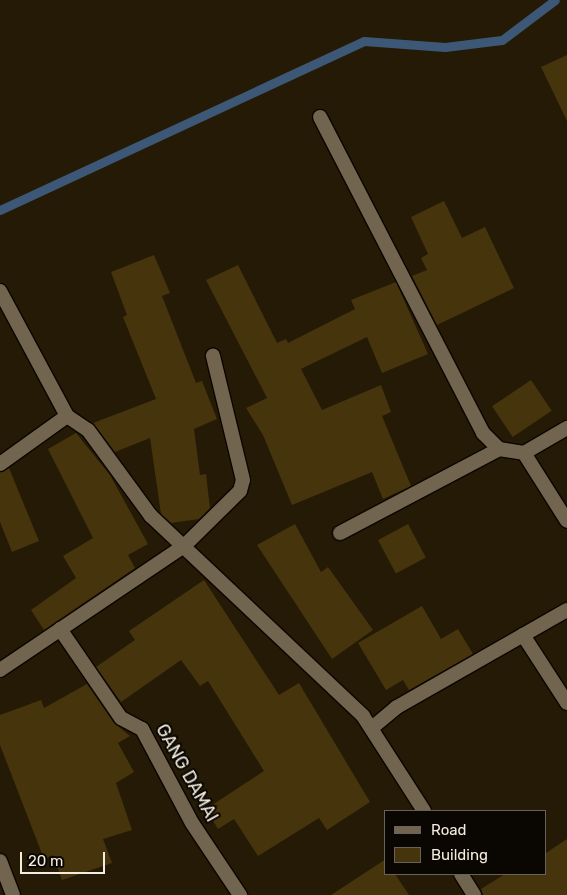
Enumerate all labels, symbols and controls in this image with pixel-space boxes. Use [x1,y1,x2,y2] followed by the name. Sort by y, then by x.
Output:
[151,720,223,826] street label: GANG DAMAI
[384,810,547,875] legend
[431,821,467,839] text: Road
[22,842,108,874] scale bar
[431,846,488,864] text: Building
[28,852,63,870] text: 20 m

